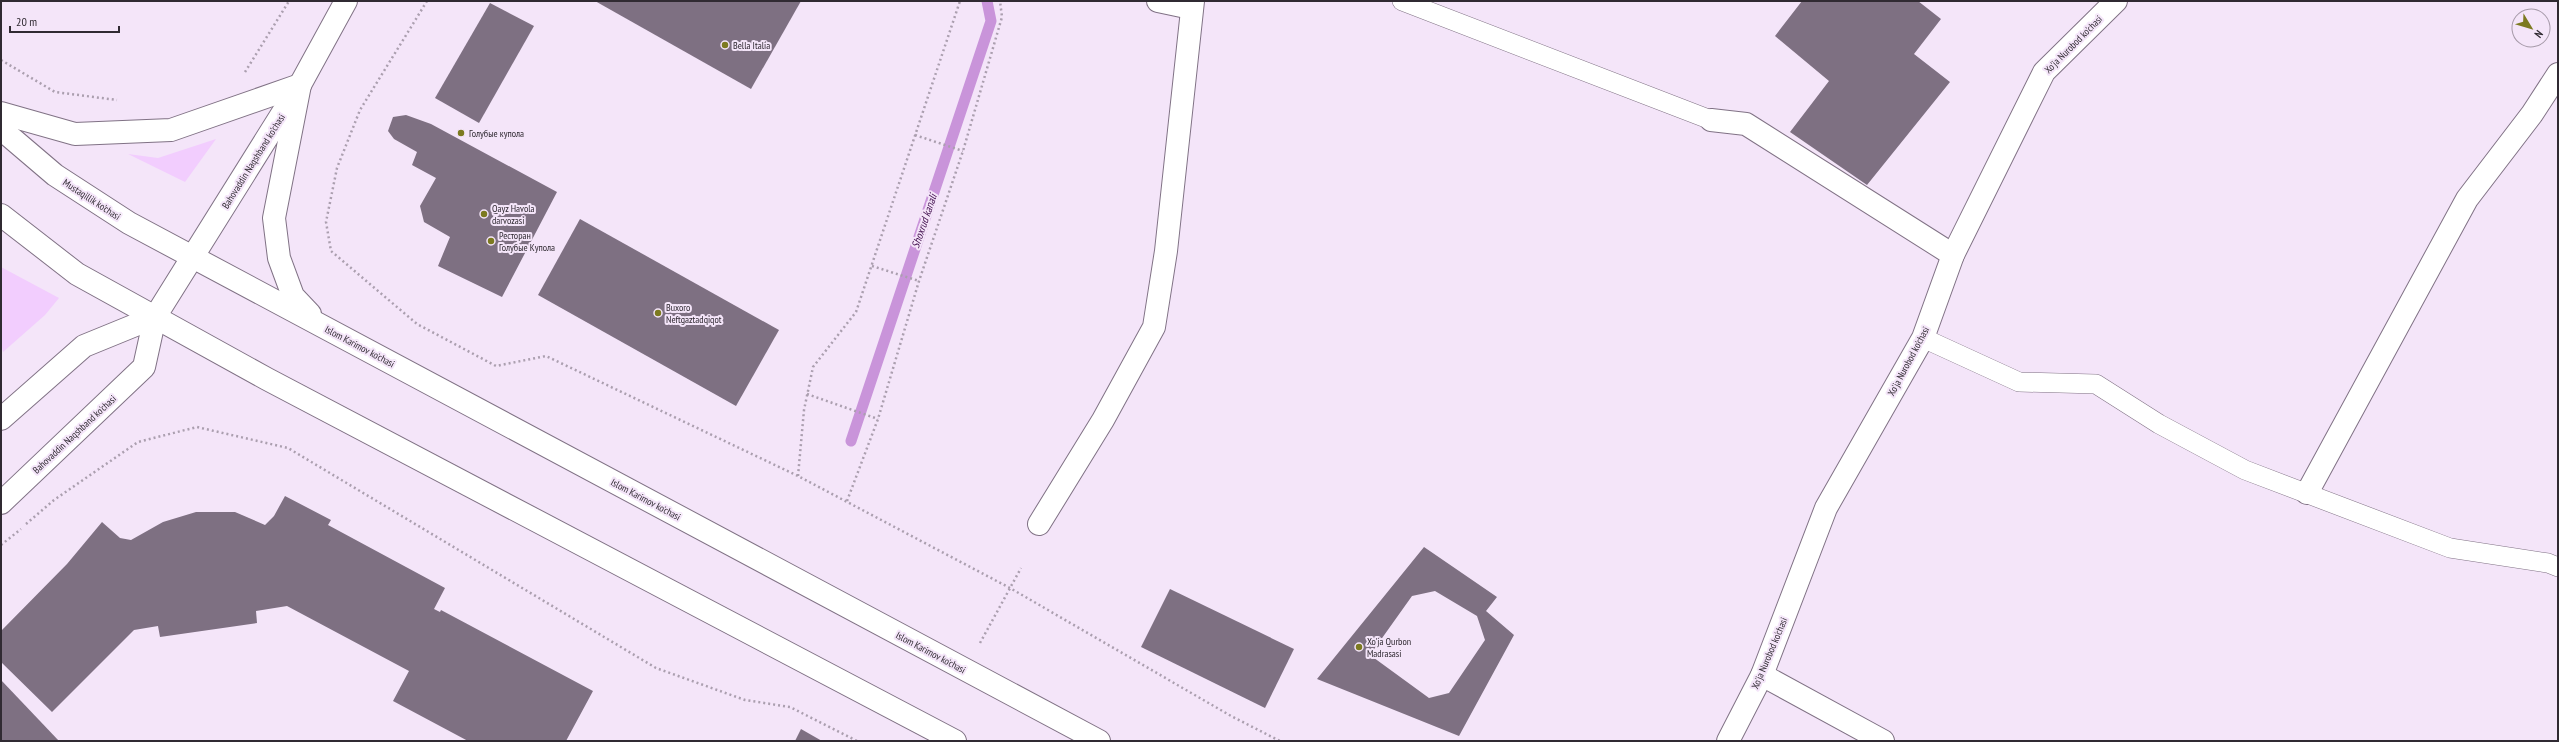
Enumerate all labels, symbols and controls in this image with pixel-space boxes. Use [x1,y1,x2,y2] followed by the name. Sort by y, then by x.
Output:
[10,8,119,34] scale bar
[2511,8,2551,48] north arrow
[2042,13,2105,76] street label: Xo'ja Nurobod ko'chasi
[16,14,37,29] text: 20 m
[2532,28,2546,41] text: N
[733,39,770,52] place label: Bella Italia
[720,40,730,50] marker: Bella Italia
[219,111,288,211] street label: Bahovaddin Naqshband ko'chasi
[469,127,524,140] place label: Голубые купола
[456,128,466,138] marker: Голубые купола
[60,176,123,223] street label: Mustaqillik ko'chasi
[908,191,940,250] water label: Shoxrud kanali
[492,202,535,227] place label: Qayz Havola darvozasi
[479,209,489,219] marker: Qayz Havola darvozasi
[499,229,555,254] place label: Ресторан Голубые Купола
[486,236,496,246] marker: Ресторан Голубые Купола
[666,301,722,326] place label: Buxoro Neftgaztadqiqot
[653,308,663,318] marker: Buxoro Neftgaztadqiqot
[323,323,397,370] street label: Islom Karimov ko'chasi
[1885,324,1932,398] street label: Xo'ja Nurobod ko'chasi
[30,392,119,476] street label: Bahovaddin Naqshband ko'chasi
[609,476,683,523] street label: Islom Karimov ko'chasi
[1749,615,1790,691] street label: Xo'ja Nurobod ko'chasi
[894,629,968,676] street label: Islom Karimov ko'chasi
[1367,635,1411,660] place label: Xo'ja Qurbon Madrasasi
[1354,642,1364,652] marker: Xo'ja Qurbon Madrasasi

